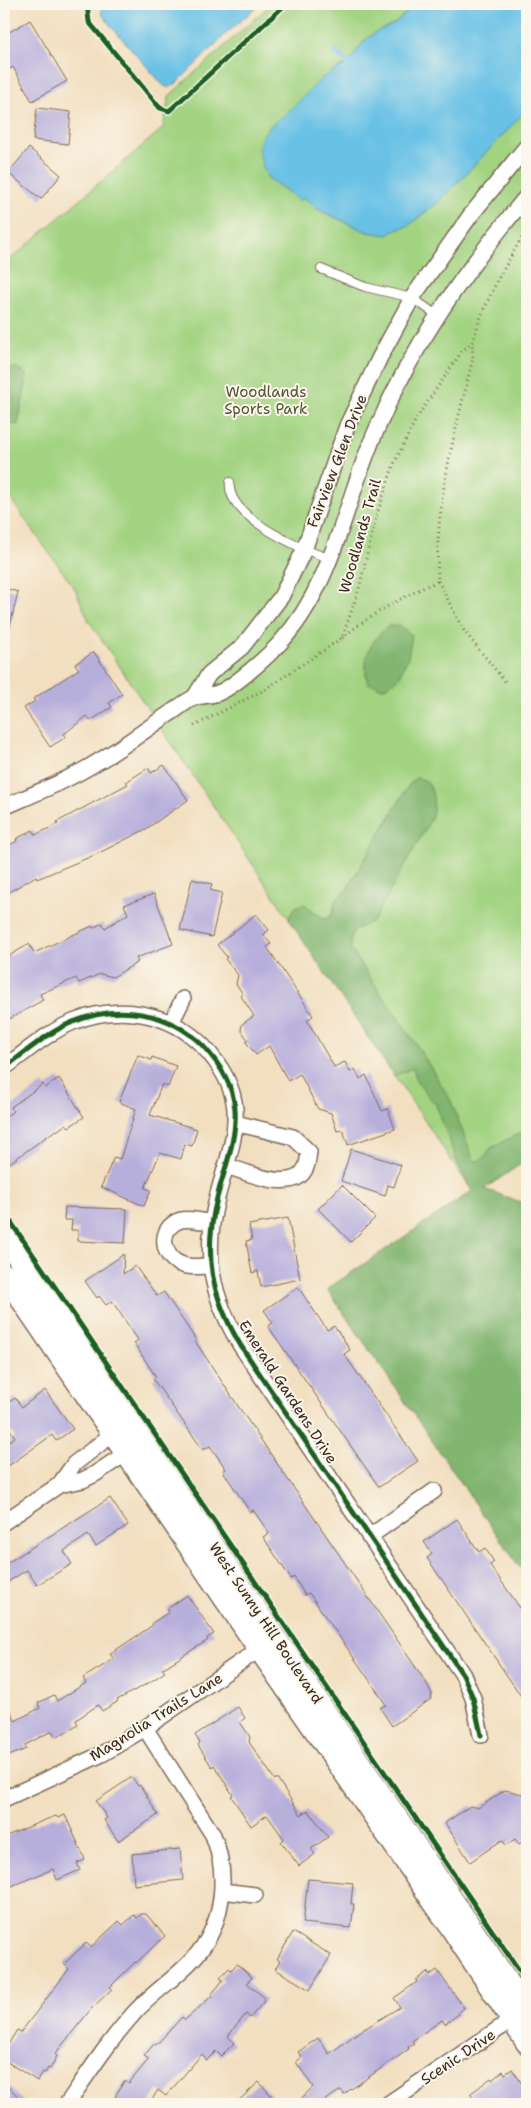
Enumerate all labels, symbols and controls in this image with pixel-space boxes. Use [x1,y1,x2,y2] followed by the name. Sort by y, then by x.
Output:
[224,382,308,419] park label: Woodlands Sports Park
[302,391,372,531] street label: Fairview Glen Drive
[334,476,386,596] street label: Woodlands Trail
[234,1316,342,1468] street label: Emerald Gardens Drive
[204,1538,328,1708] street label: West Sunny Hill Boulevard
[86,1668,226,1766] street label: Magnolia Trails Lane
[417,2025,499,2089] street label: Scenic Drive

